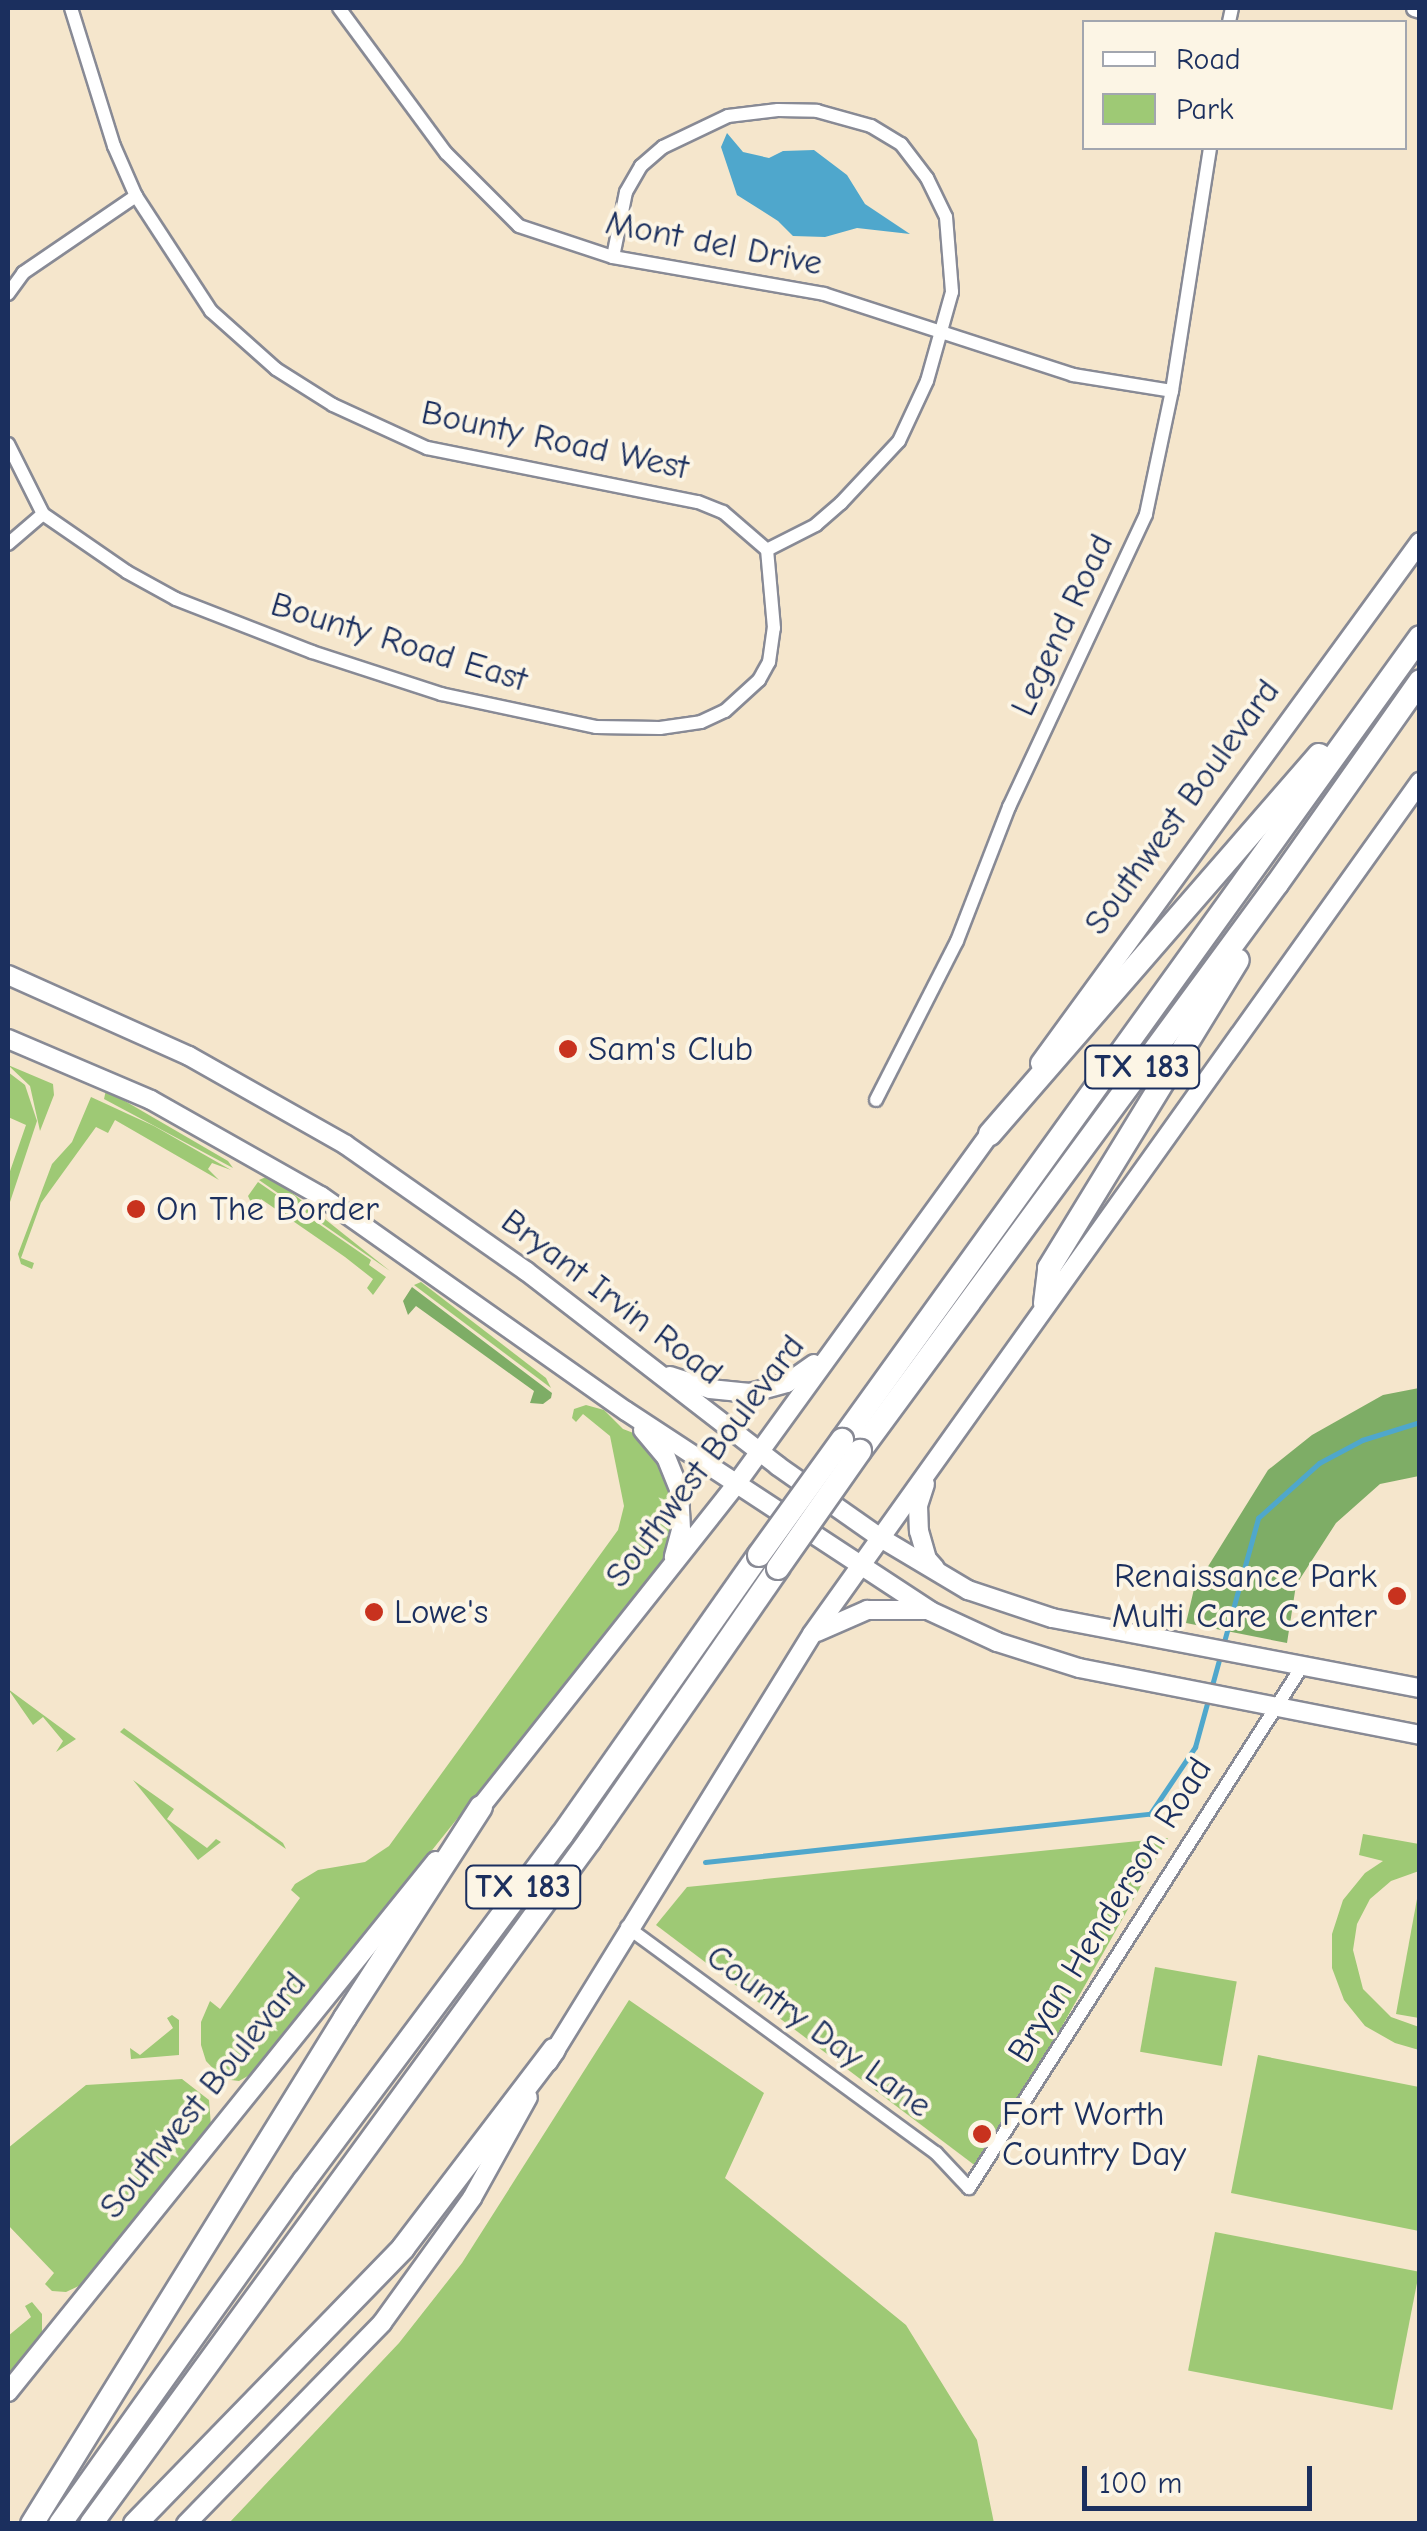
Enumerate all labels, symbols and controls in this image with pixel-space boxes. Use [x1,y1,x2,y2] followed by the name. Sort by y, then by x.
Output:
[1082,20,1407,150] legend
[1176,42,1241,77] text: Road
[1176,92,1233,127] text: Park
[602,201,826,285] street label: Mont del Drive
[418,391,692,489] street label: Bounty Road West
[1002,527,1122,723] street label: Legend Road
[266,583,532,701] street label: Bounty Road East
[1075,671,1289,943] street label: Southwest Boulevard
[588,1028,753,1070] place label: Sam's Club
[557,1038,579,1060] marker: Sam's Club
[1082,1040,1202,1094] road number: TX 183
[156,1188,379,1230] place label: On The Border
[125,1198,147,1220] marker: On The Border
[493,1200,731,1394] street label: Bryant Irvin Road
[596,1326,814,1596] street label: Southwest Boulevard
[1112,1555,1377,1637] place label: Renaissance Park Multi Care Center
[1386,1585,1408,1607] marker: Renaissance Park Multi Care Center
[394,1591,488,1633] place label: Lowe's
[363,1601,385,1623] marker: Lowe's
[999,1750,1221,2070] street label: Bryan Henderson Road
[463,1860,583,1914] road number: TX 183
[698,1935,940,2127] street label: Country Day Lane
[91,1963,315,2227] street label: Southwest Boulevard
[1002,2093,1186,2175] place label: Fort Worth Country Day
[971,2123,993,2145] marker: Fort Worth Country Day
[1087,2446,1317,2508] scale bar
[1099,2466,1182,2501] text: 100 m

